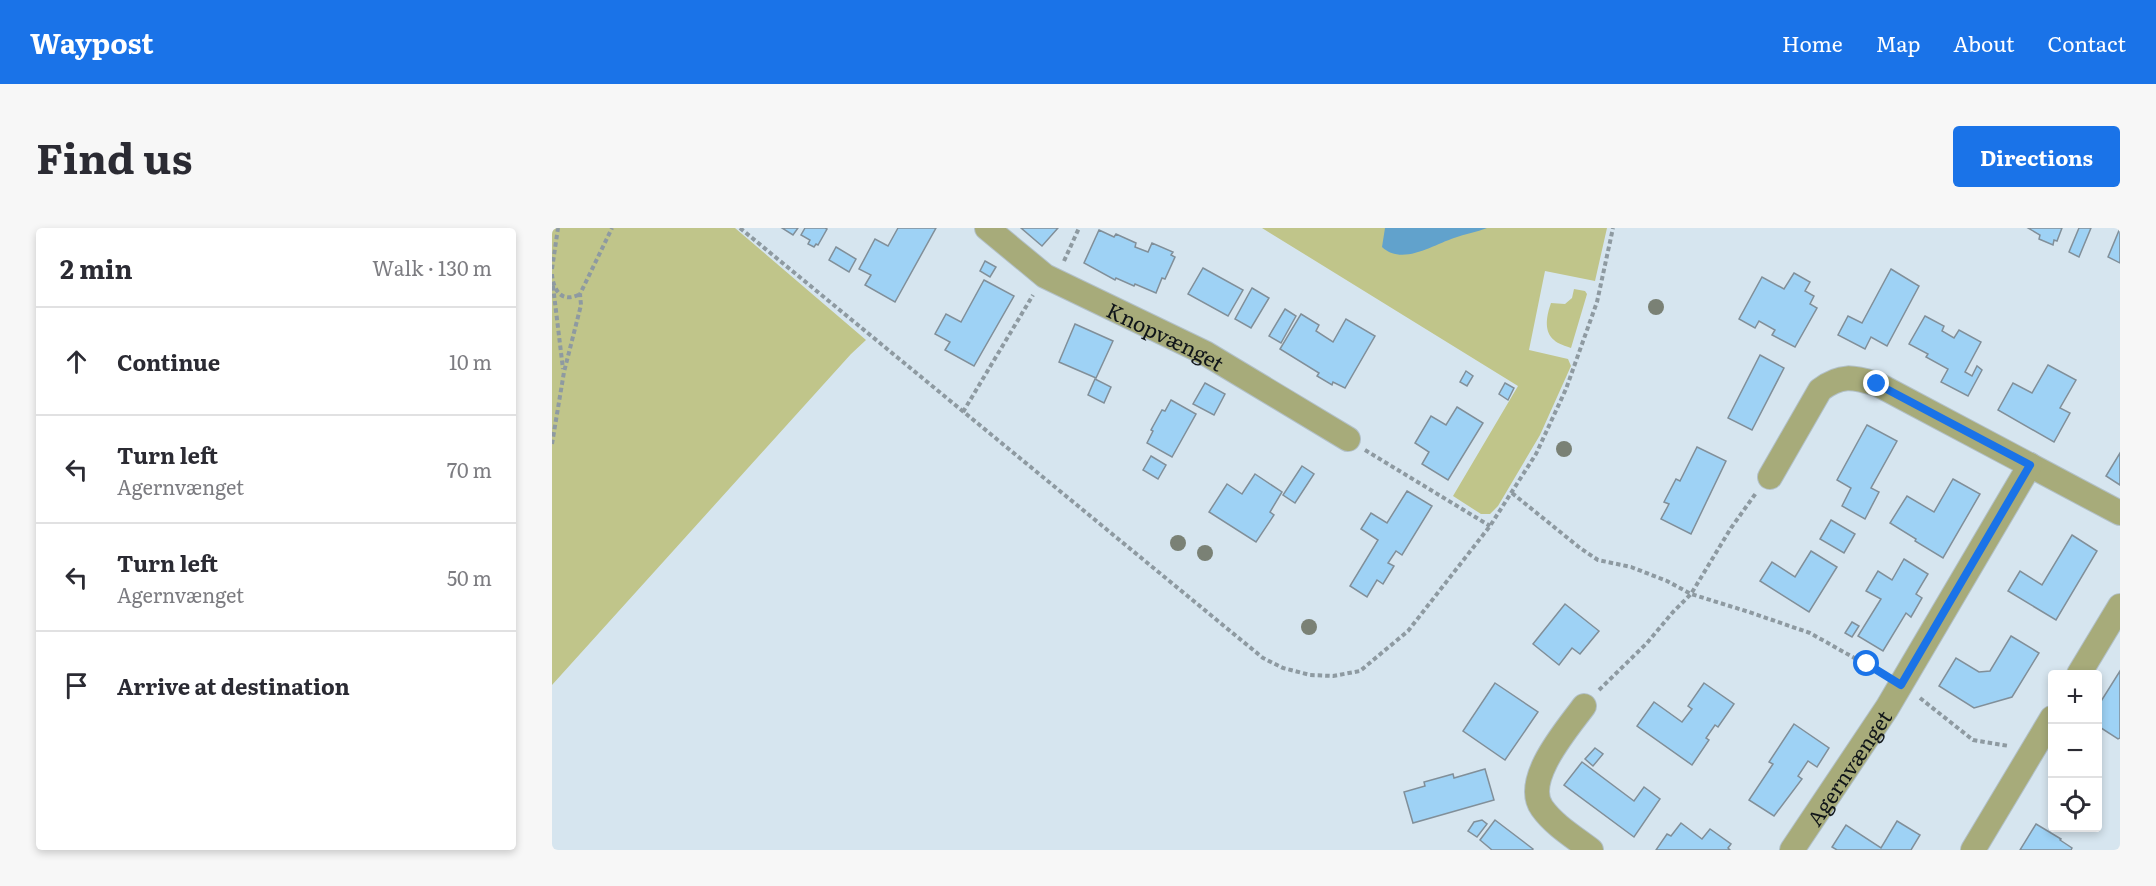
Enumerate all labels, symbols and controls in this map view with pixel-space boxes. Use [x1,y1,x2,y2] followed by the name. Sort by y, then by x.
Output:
[30,21,154,63] text: Waypost
[1782,27,1843,58] text: Home
[1876,27,1920,58] text: Map
[1953,27,2015,58] text: About
[2048,27,2126,58] text: Contact
[36,125,193,187] text: Find us
[1953,126,2120,187] button: Directions
[60,248,133,287] text: 2 min
[372,252,492,282] text: Walk · 130 m
[1102,293,1231,377] street label: Knopvænget
[60,345,93,378] icon: ahead
[117,345,220,378] text: Continue
[449,346,492,376] text: 10 m
[1863,370,1889,396] route end
[117,438,218,471] text: Turn left
[60,453,93,486] icon: left
[447,454,492,484] text: 70 m
[117,471,244,501] text: Agernvænget
[117,546,218,579] text: Turn left
[60,561,93,594] icon: left
[447,562,492,592] text: 50 m
[117,579,244,609] text: Agernvænget
[1853,650,1879,676] route start
[60,669,93,702] icon: arrive
[117,669,350,702] text: Arrive at destination
[2048,670,2102,832] map controls
[2048,670,2102,724] button: +
[1798,702,1898,831] street label: Agernvænget
[2048,724,2102,778] button: −
[2048,778,2102,832] button: locate

